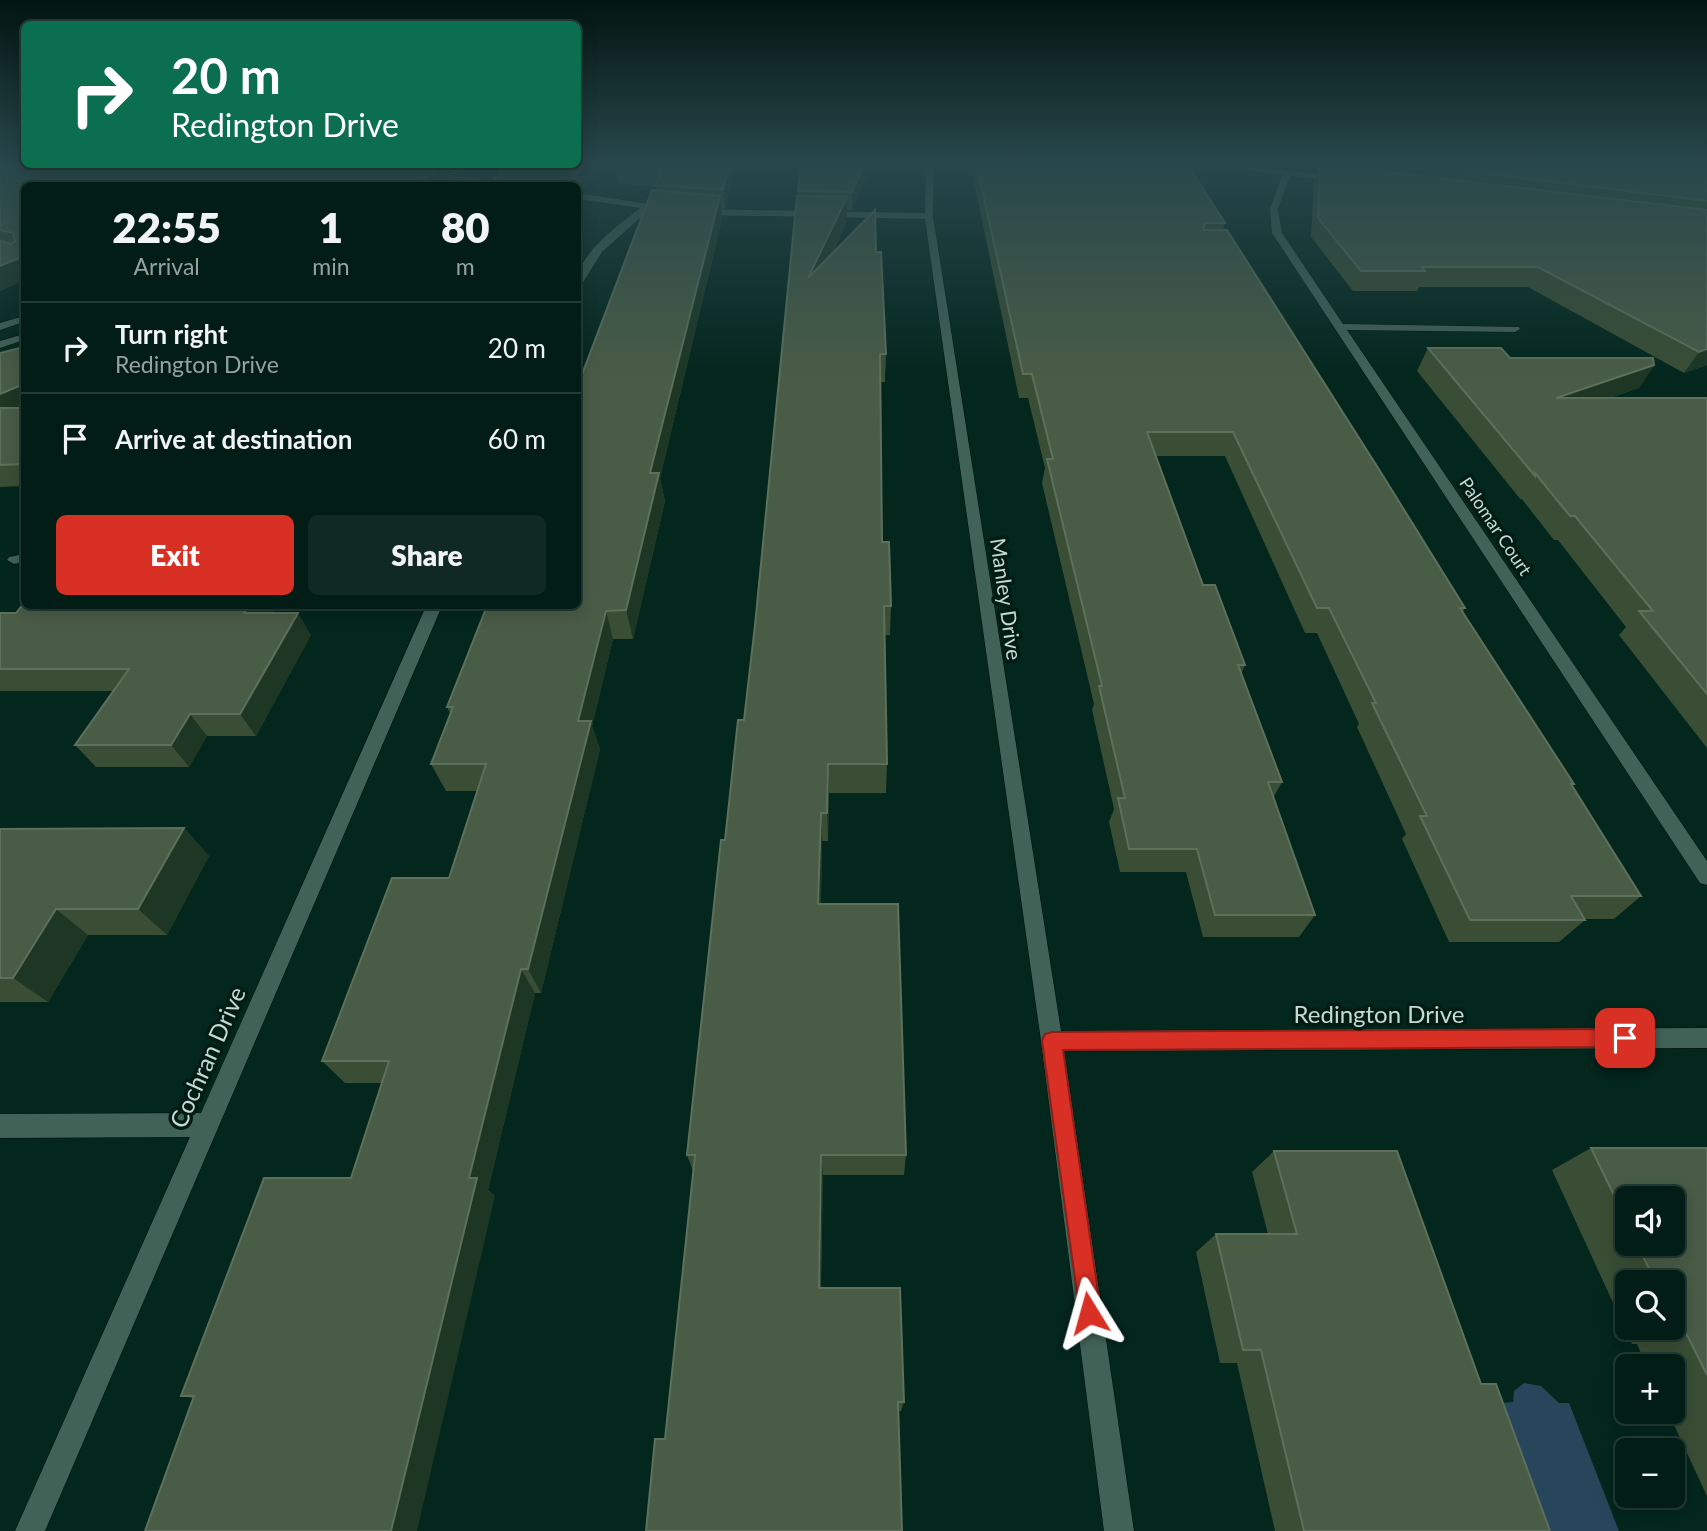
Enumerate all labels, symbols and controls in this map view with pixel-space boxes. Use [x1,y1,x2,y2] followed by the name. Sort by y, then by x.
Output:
[171,46,281,104] text: 20 m
[56,49,147,140] icon: right
[171,105,399,144] text: Redington Drive
[112,202,221,252] text: 22:55
[319,202,343,252] text: 1
[441,202,490,252] text: 80
[134,252,200,280] text: Arrival
[312,252,350,280] text: min
[456,252,475,280] text: m
[115,318,228,350] text: Turn right
[56,329,94,367] icon: right
[488,332,546,364] text: 20 m
[115,350,279,378] text: Redington Drive
[56,420,94,458] icon: arrive
[115,423,352,455] text: Arrive at destination
[488,423,546,455] text: 60 m
[1455,473,1537,580] street label: Palomar Court
[56,515,294,595] button: Exit
[308,515,546,595] button: Share
[986,536,1028,662] street label: Manley Drive
[163,982,251,1132] street label: Cochran Drive
[1294,999,1464,1028] street label: Redington Drive
[1595,1008,1655,1068] pin
[1606,1019,1644,1057] icon: arrive
[1615,1186,1685,1508] map controls
[1615,1186,1685,1256] button: sound
[1615,1270,1685,1340] button: search
[1052,1276,1126,1350] position arrow
[1615,1354,1685,1424] button: +
[1615,1438,1685,1508] button: −

